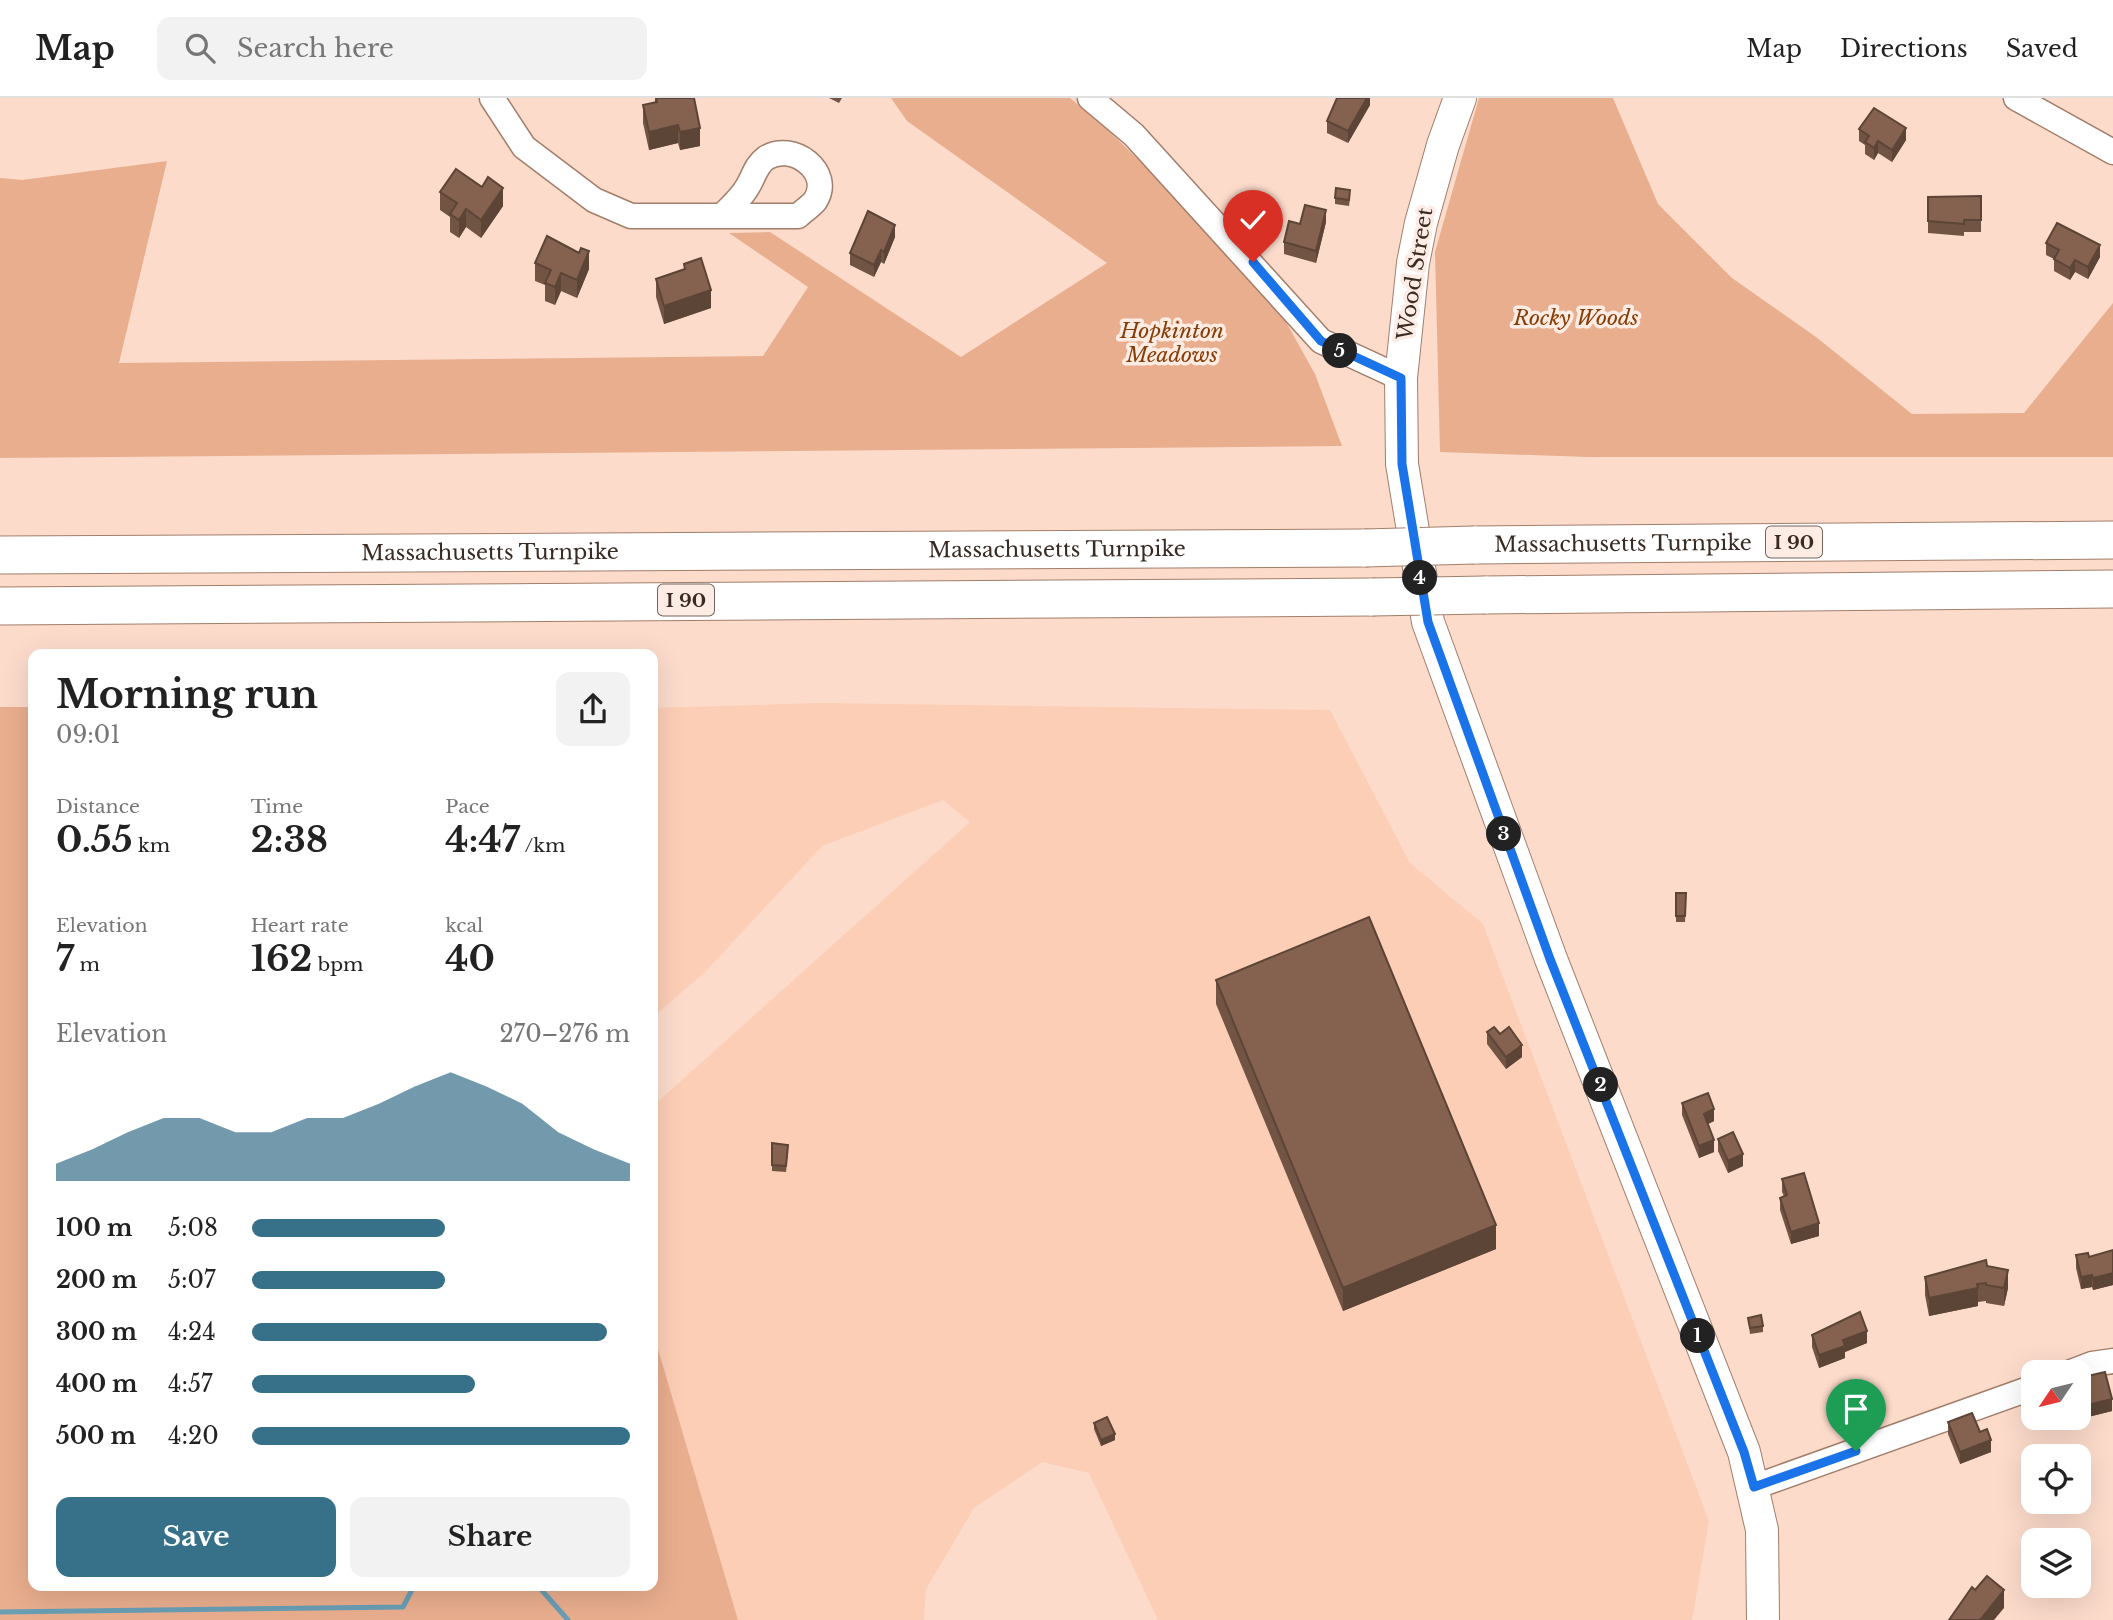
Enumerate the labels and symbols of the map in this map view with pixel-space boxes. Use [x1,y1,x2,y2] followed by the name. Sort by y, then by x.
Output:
[1223,190,1283,262] pin
[1392,206,1438,343] street label: Wood Street
[1512,305,1639,331] park label: Rocky Woods
[1119,318,1224,368] park label: Hopkinton Meadows
[1322,334,1358,368] pin: 5
[1766,526,1822,558] road number: I 90
[1494,530,1752,558] street label: Massachusetts Turnpike
[928,536,1186,563] street label: Massachusetts Turnpike
[361,539,619,566] street label: Massachusetts Turnpike
[1402,560,1438,596] pin: 4
[658,584,714,615] road number: I 90
[1486,816,1522,852] pin: 3
[1584,1068,1618,1102] pin: 2
[1680,1318,1716,1354] pin: 1
[2021,1360,2091,1430] north arrow
[1826,1379,1886,1451] pin

